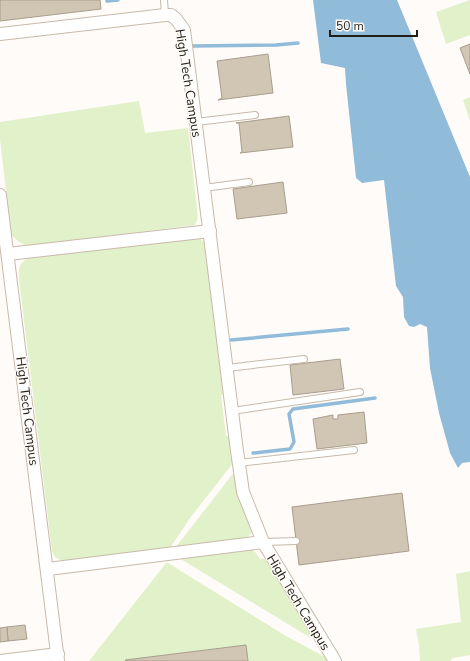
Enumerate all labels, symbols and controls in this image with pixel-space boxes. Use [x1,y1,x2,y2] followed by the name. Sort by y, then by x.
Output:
[330,12,417,38] scale bar
[336,18,364,34] text: 50 m
[171,28,205,139] street label: High Tech Campus
[11,356,43,467] street label: High Tech Campus
[262,551,334,654] street label: High Tech Campus

